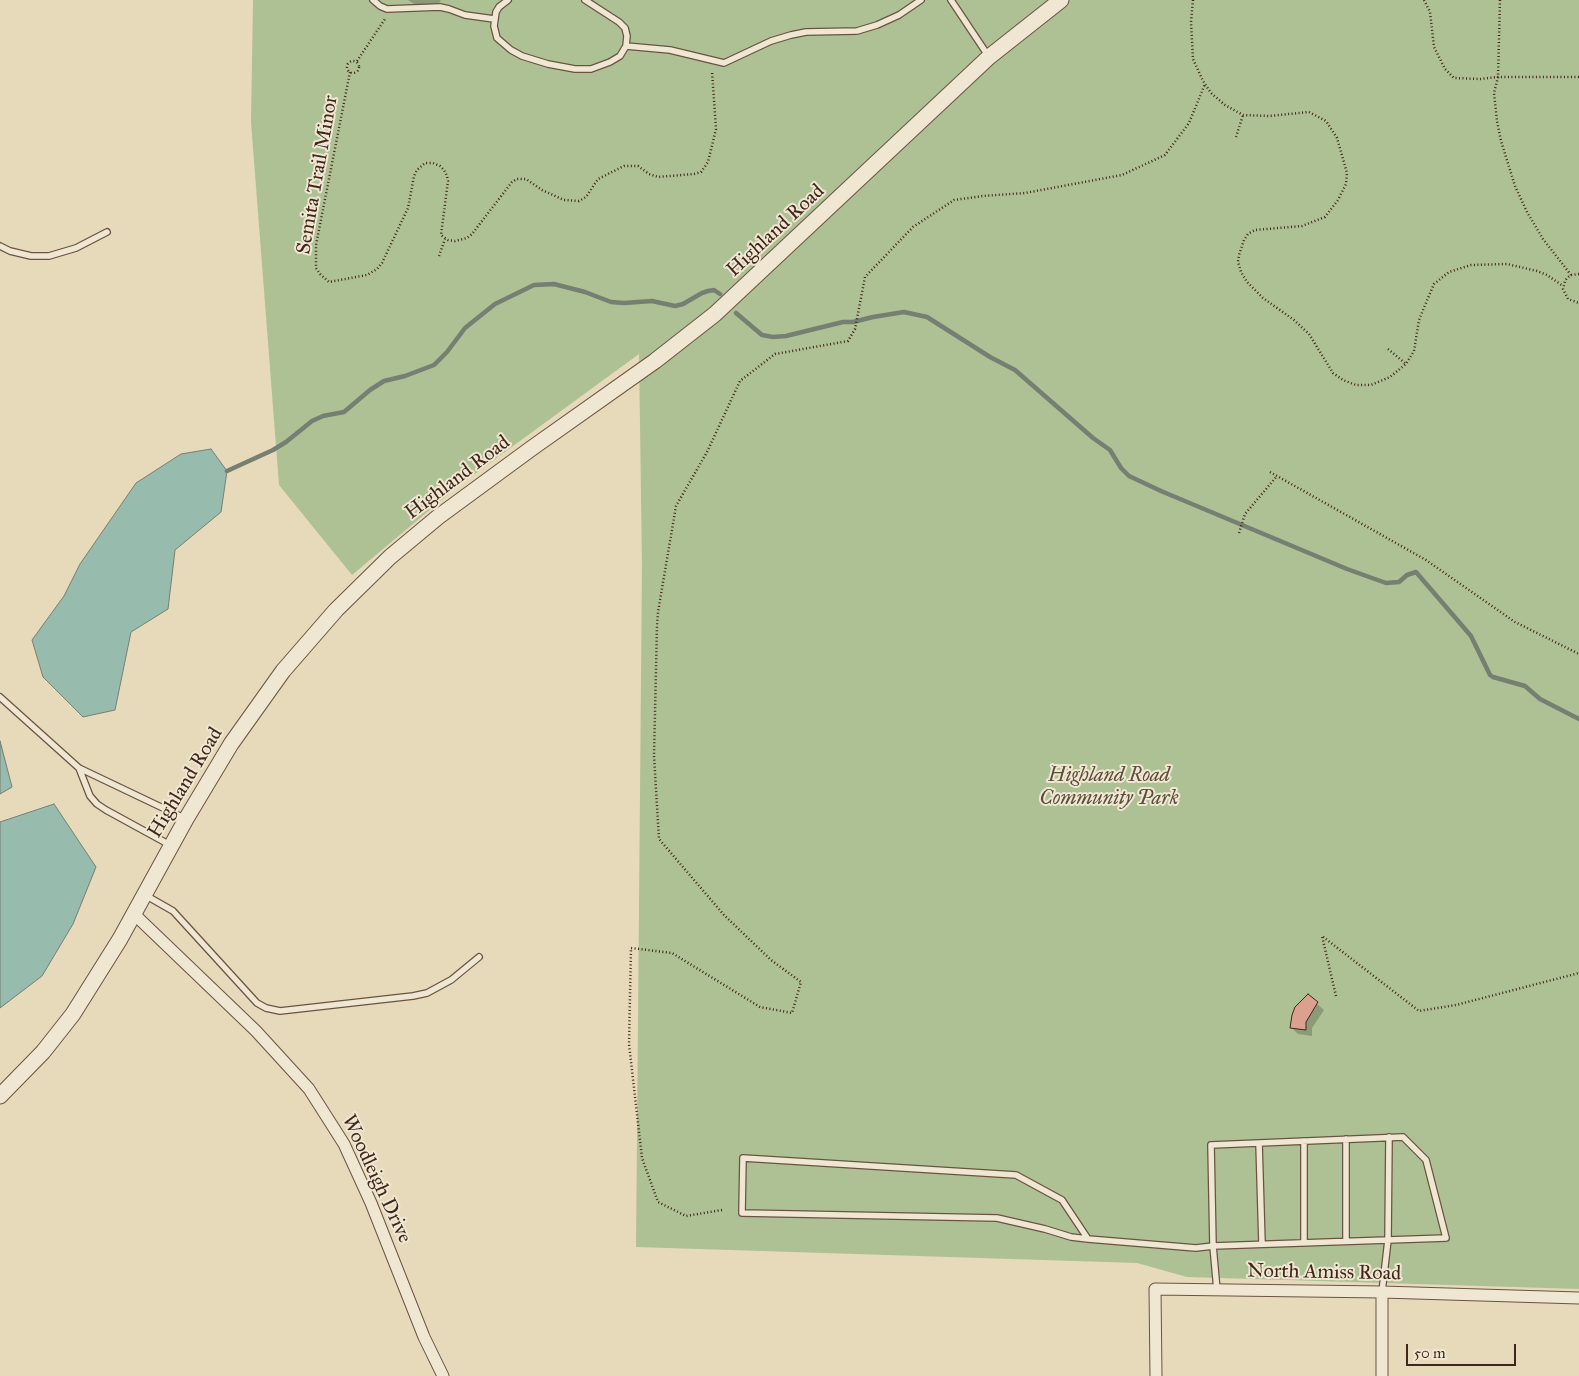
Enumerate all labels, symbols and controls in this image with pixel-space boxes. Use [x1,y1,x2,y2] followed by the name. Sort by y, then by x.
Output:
[292,94,344,256] street label: Semita Trail Minor
[722,180,830,282] street label: Highland Road
[401,431,515,525] street label: Highland Road
[144,723,228,843] street label: Highland Road
[1039,764,1179,811] park label: Highland Road Community Park
[336,1111,416,1247] street label: Woodleigh Drive
[1247,1260,1401,1286] street label: North Amiss Road
[1409,1334,1519,1366] scale bar
[1414,1344,1446,1362] text: 50 m

